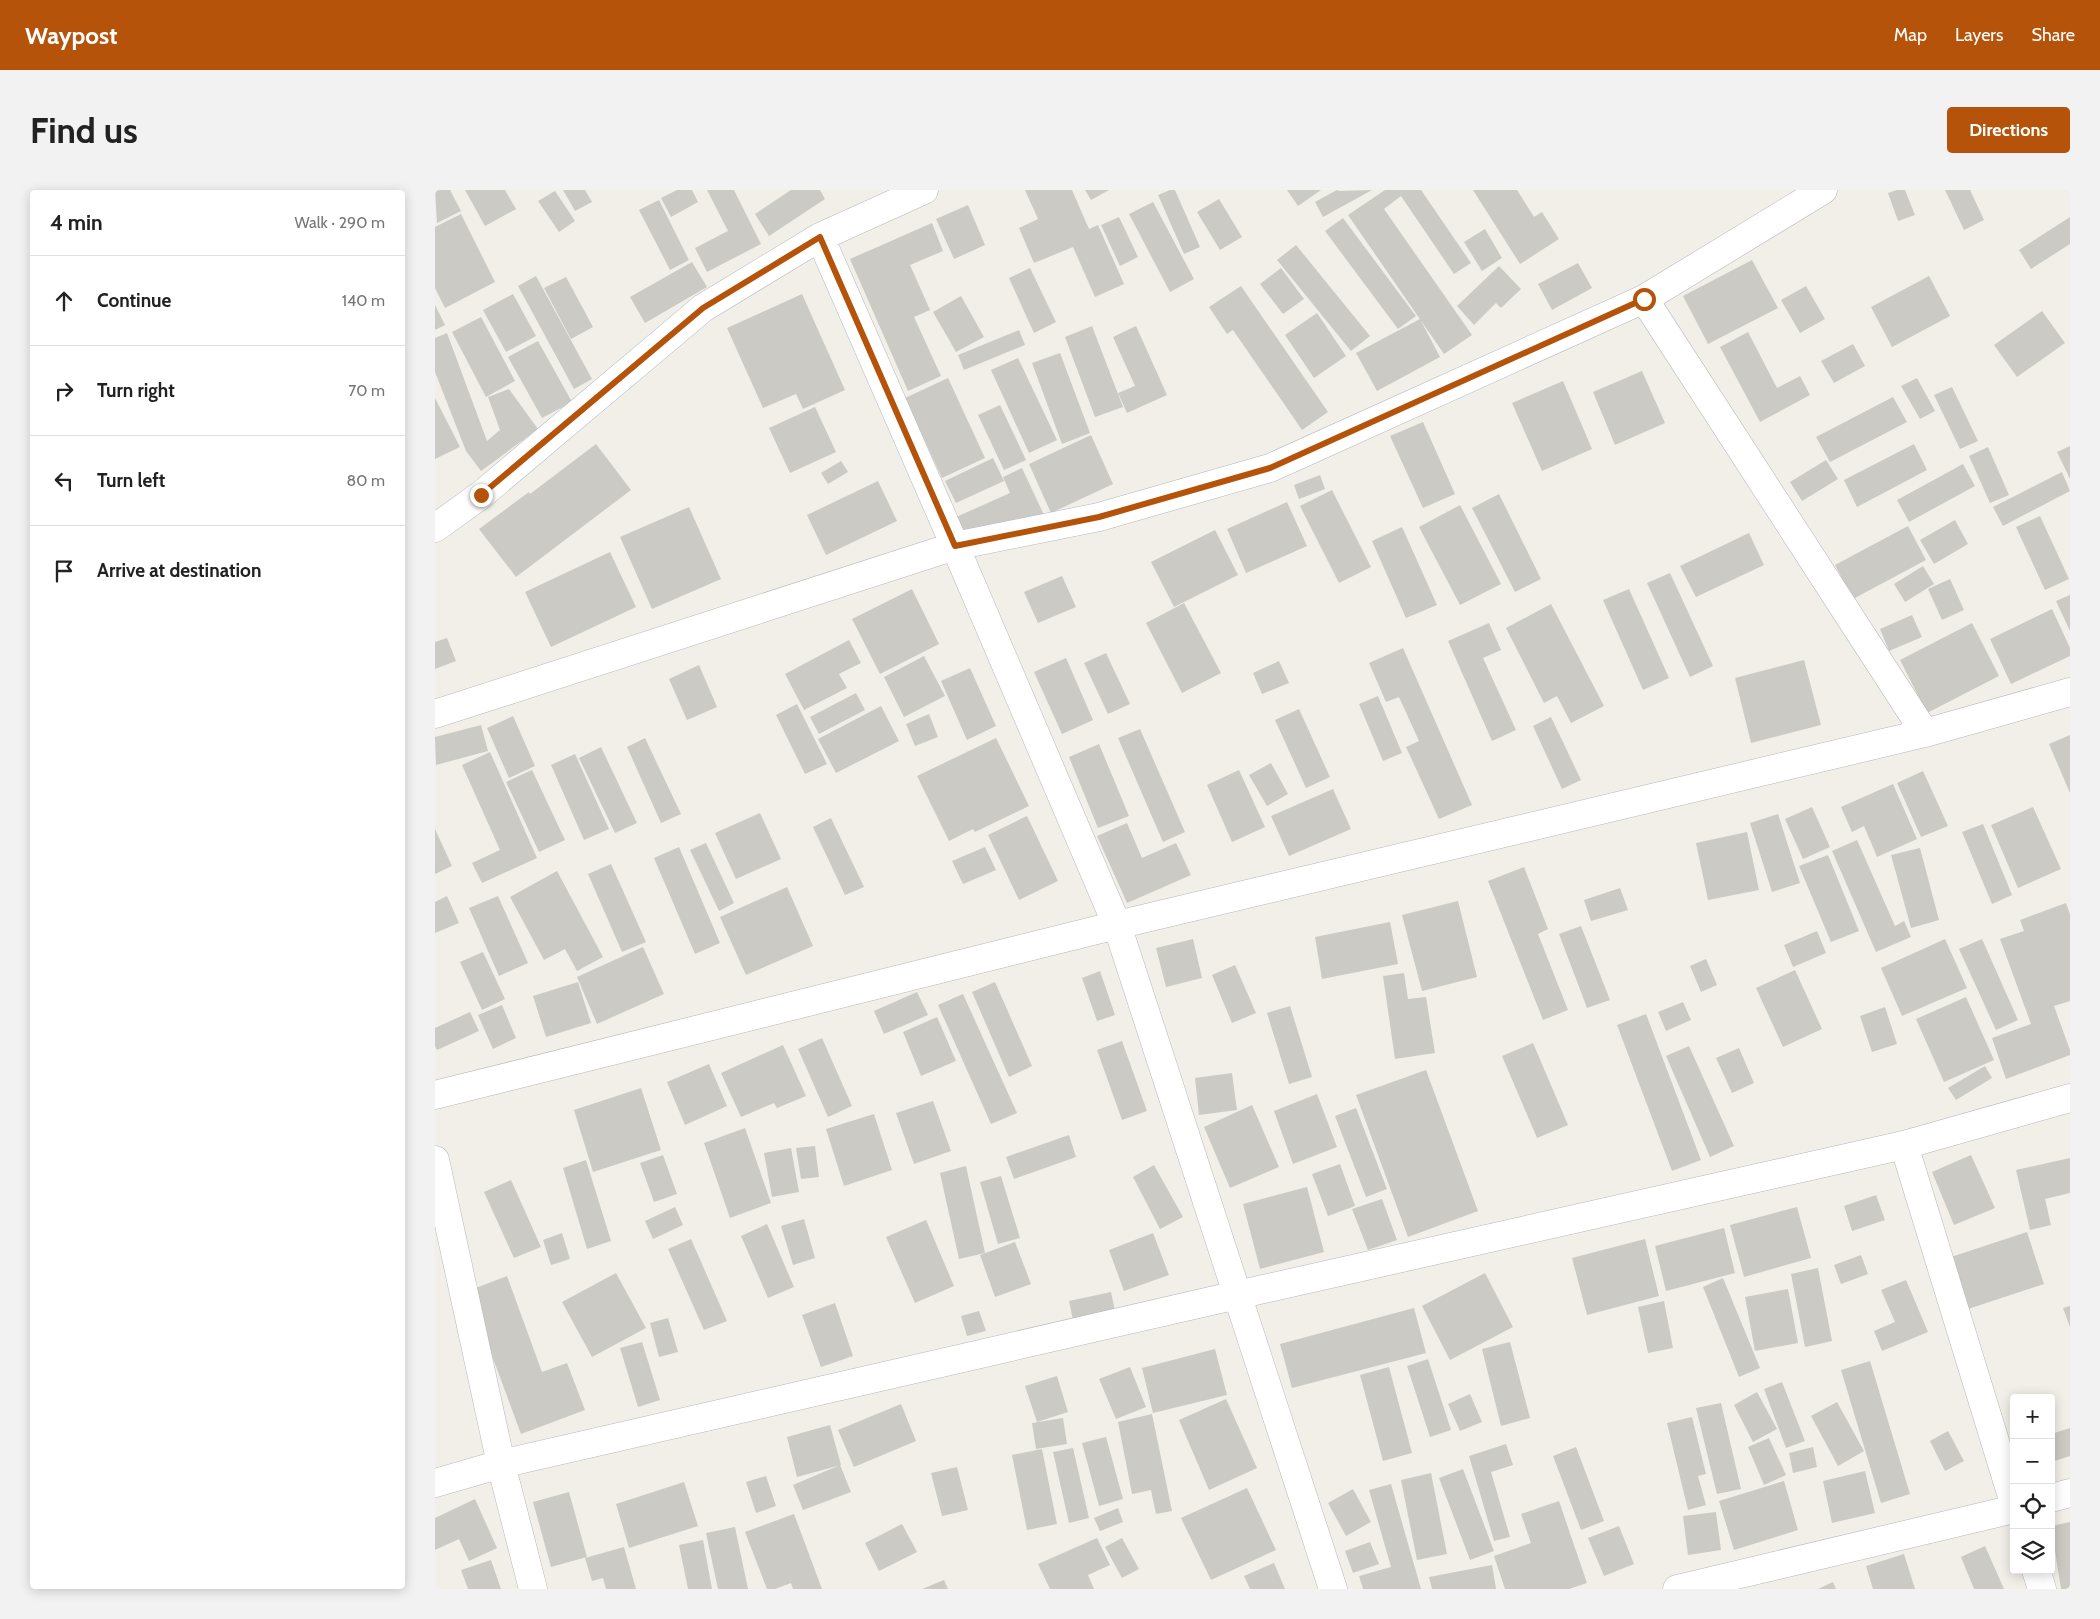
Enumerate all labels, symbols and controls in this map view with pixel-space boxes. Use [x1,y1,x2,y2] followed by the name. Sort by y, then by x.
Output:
[25,21,117,50] text: Waypost
[1894,24,1927,46] text: Map
[1955,24,2004,46] text: Layers
[2032,24,2075,46] text: Share
[1947,107,2070,153] button: Directions
[30,109,138,152] text: Find us
[50,210,103,235] text: 4 min
[295,213,385,232] text: Walk · 290 m
[50,287,78,315] icon: ahead
[1633,288,1656,311] route start
[97,289,171,312] text: Continue
[342,291,385,310] text: 140 m
[50,377,78,405] icon: right
[97,379,175,402] text: Turn right
[348,381,385,400] text: 70 m
[50,467,78,495] icon: left
[97,469,165,492] text: Turn left
[347,471,385,490] text: 80 m
[470,484,493,507] route end
[50,557,78,585] icon: arrive
[97,559,261,582] text: Arrive at destination
[2010,1394,2055,1574] map controls
[2010,1394,2055,1439] button: +
[2010,1439,2055,1484] button: −
[2010,1484,2055,1529] button: locate
[2010,1529,2055,1574] button: layers

